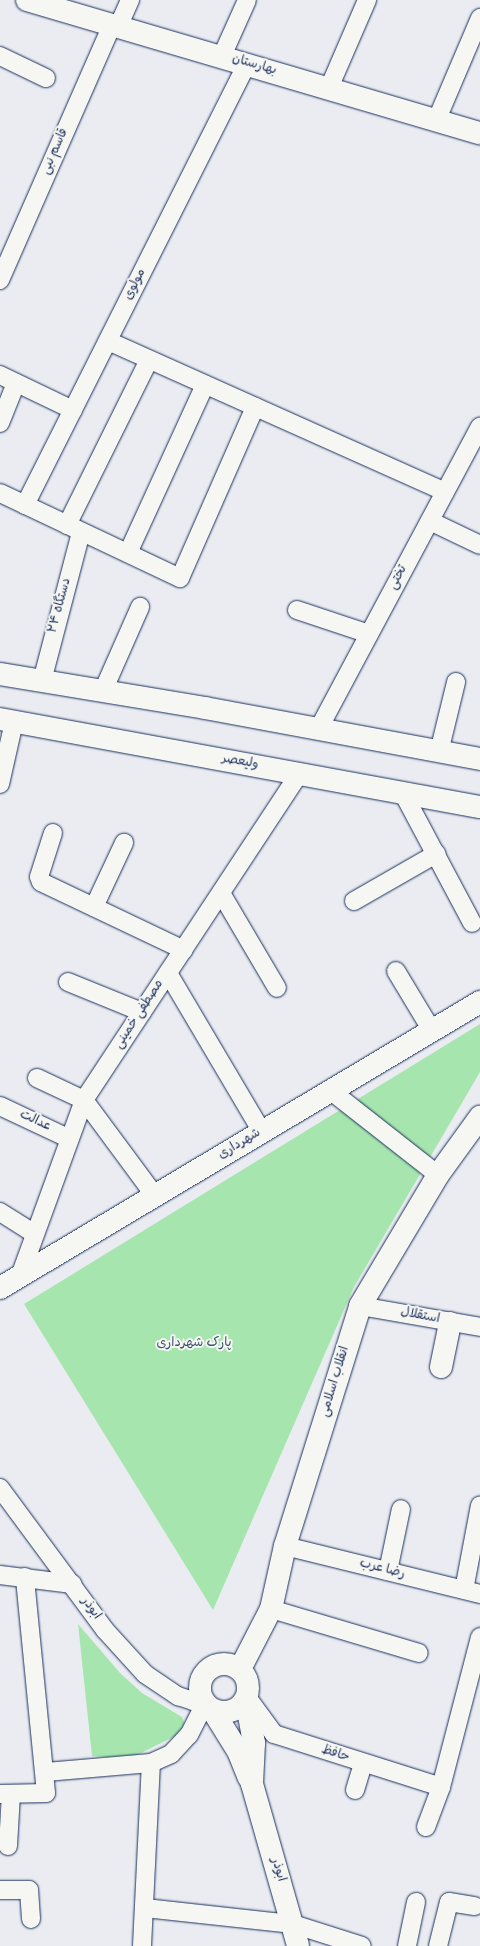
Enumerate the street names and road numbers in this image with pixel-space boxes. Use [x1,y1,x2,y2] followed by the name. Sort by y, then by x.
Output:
[230,52,278,80] street label: بهارستان
[39,127,73,177] street label: قاسم نبی
[122,267,150,303] street label: مولوی
[386,563,412,593] street label: تختی
[46,577,76,635] street label: ۲۴ دستگاه
[221,752,259,774] street label: ولیعصر
[112,978,168,1052] street label: مصطفی خمینی
[17,1108,53,1136] street label: عدالت
[216,1126,264,1164] street label: شهرداری
[399,1306,441,1328] street label: استقلال
[318,1345,354,1419] street label: انقلاب اسلامی
[358,1557,406,1583] street label: رضا عرب
[77,1595,103,1623] street label: ابوذر
[319,1743,351,1767] street label: حافظ
[266,1856,288,1884] street label: ابوذر

